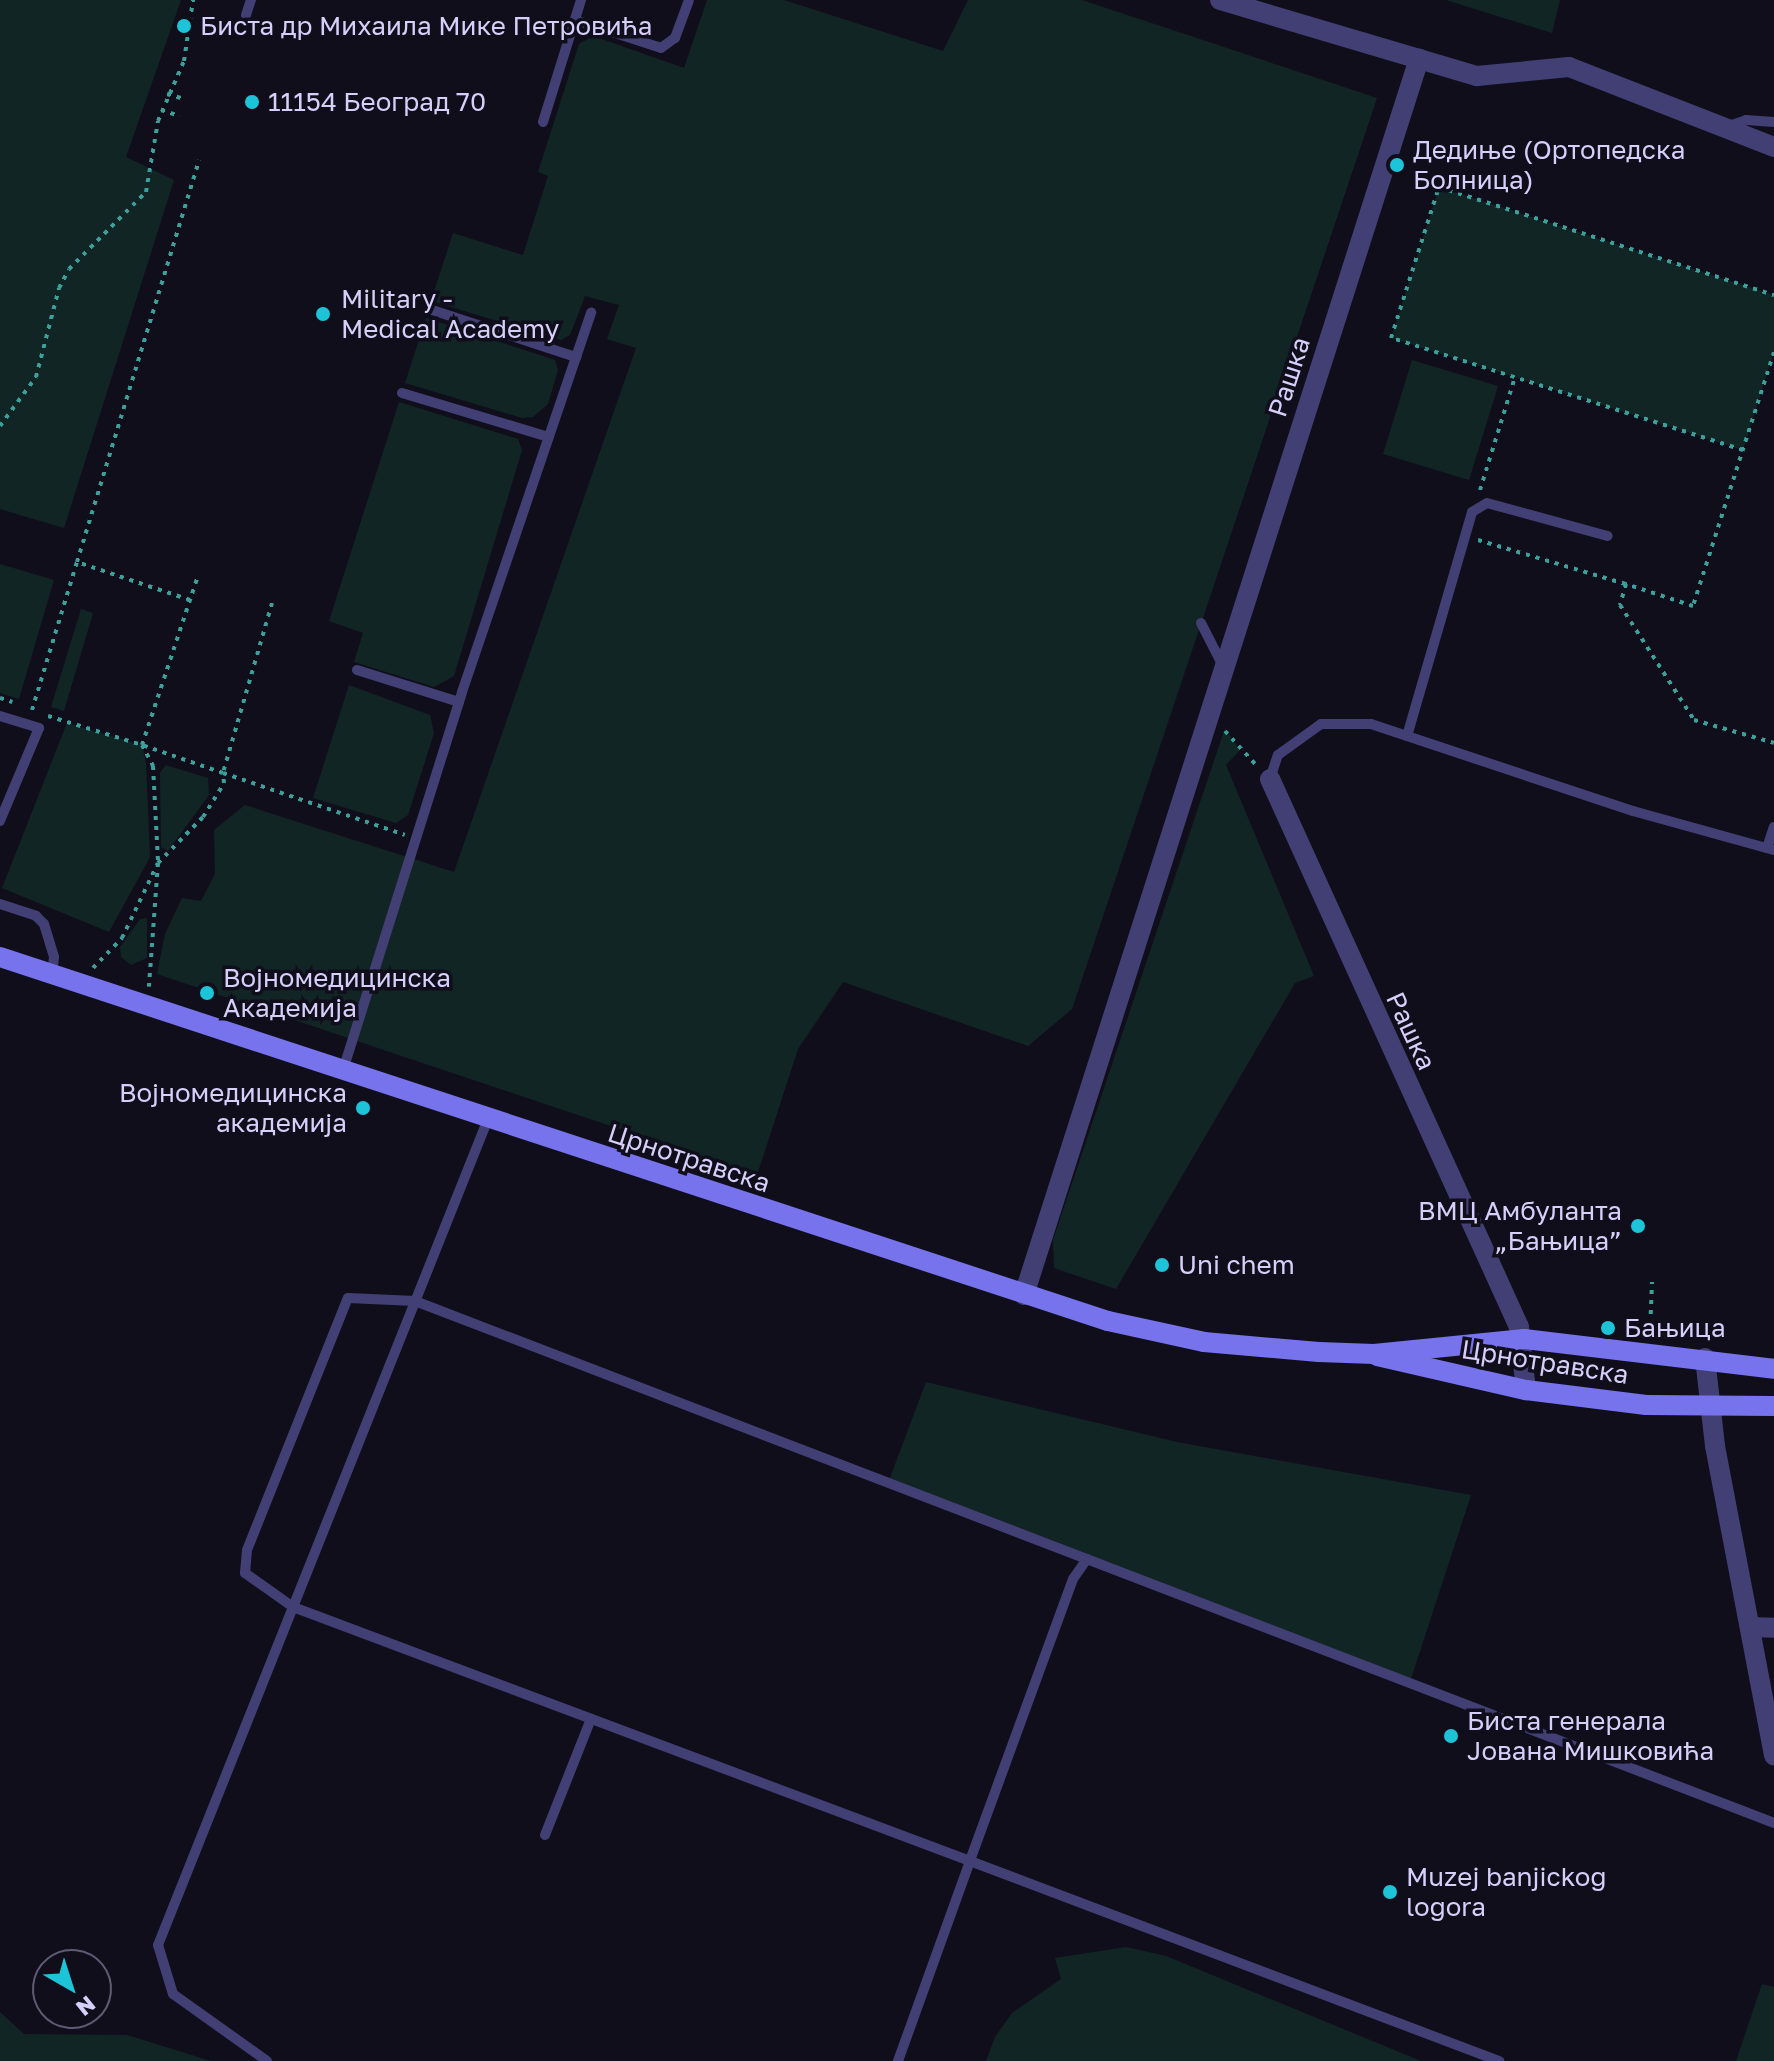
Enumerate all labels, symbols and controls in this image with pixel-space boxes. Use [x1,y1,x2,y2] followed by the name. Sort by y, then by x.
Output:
[200,10,652,42] place label: Биста др Михаила Мике Петровића
[175,17,193,35] marker: Биста др Михаила Мике Петровића
[268,86,486,118] place label: 11154 Београд 70
[243,93,261,111] marker: 11154 Београд 70
[1413,134,1685,196] place label: Дедиње (Ортопедска Болница)
[1388,156,1406,174] marker: Дедиње (Ортопедска Болница)
[341,283,559,344] place label: Military - Medical Academy
[312,303,334,325] marker: Military - Medical Academy
[1261,333,1317,421] street label: Рашка
[223,962,451,1024] place label: Војномедицинска Академија
[198,984,216,1002] marker: Војномедицинска Академија
[1380,987,1442,1075] street label: Рашка
[119,1077,347,1138] place label: Војномедицинска академија
[354,1099,372,1117] marker: Војномедицинска академија
[604,1117,774,1199] street label: Црнотравска
[1418,1195,1622,1256] place label: ВМЦ Амбуланта „Бањица”
[1629,1217,1647,1235] marker: ВМЦ Амбуланта „Бањица”
[1178,1249,1295,1281] place label: Uni chem
[1153,1256,1171,1274] marker: Uni chem
[1624,1312,1726,1344] place label: Бањица
[1599,1319,1617,1337] marker: Бањица
[1459,1333,1631,1391] street label: Црнотравска
[1467,1705,1714,1766] place label: Биста генерала Јована Мишковића
[1442,1727,1460,1745] marker: Биста генерала Јована Мишковића
[1406,1861,1606,1922] place label: Muzej banjickog logora
[1381,1883,1399,1901] marker: Muzej banjickog logora
[32,1949,112,2029] north arrow
[71,1991,101,2022] text: N

